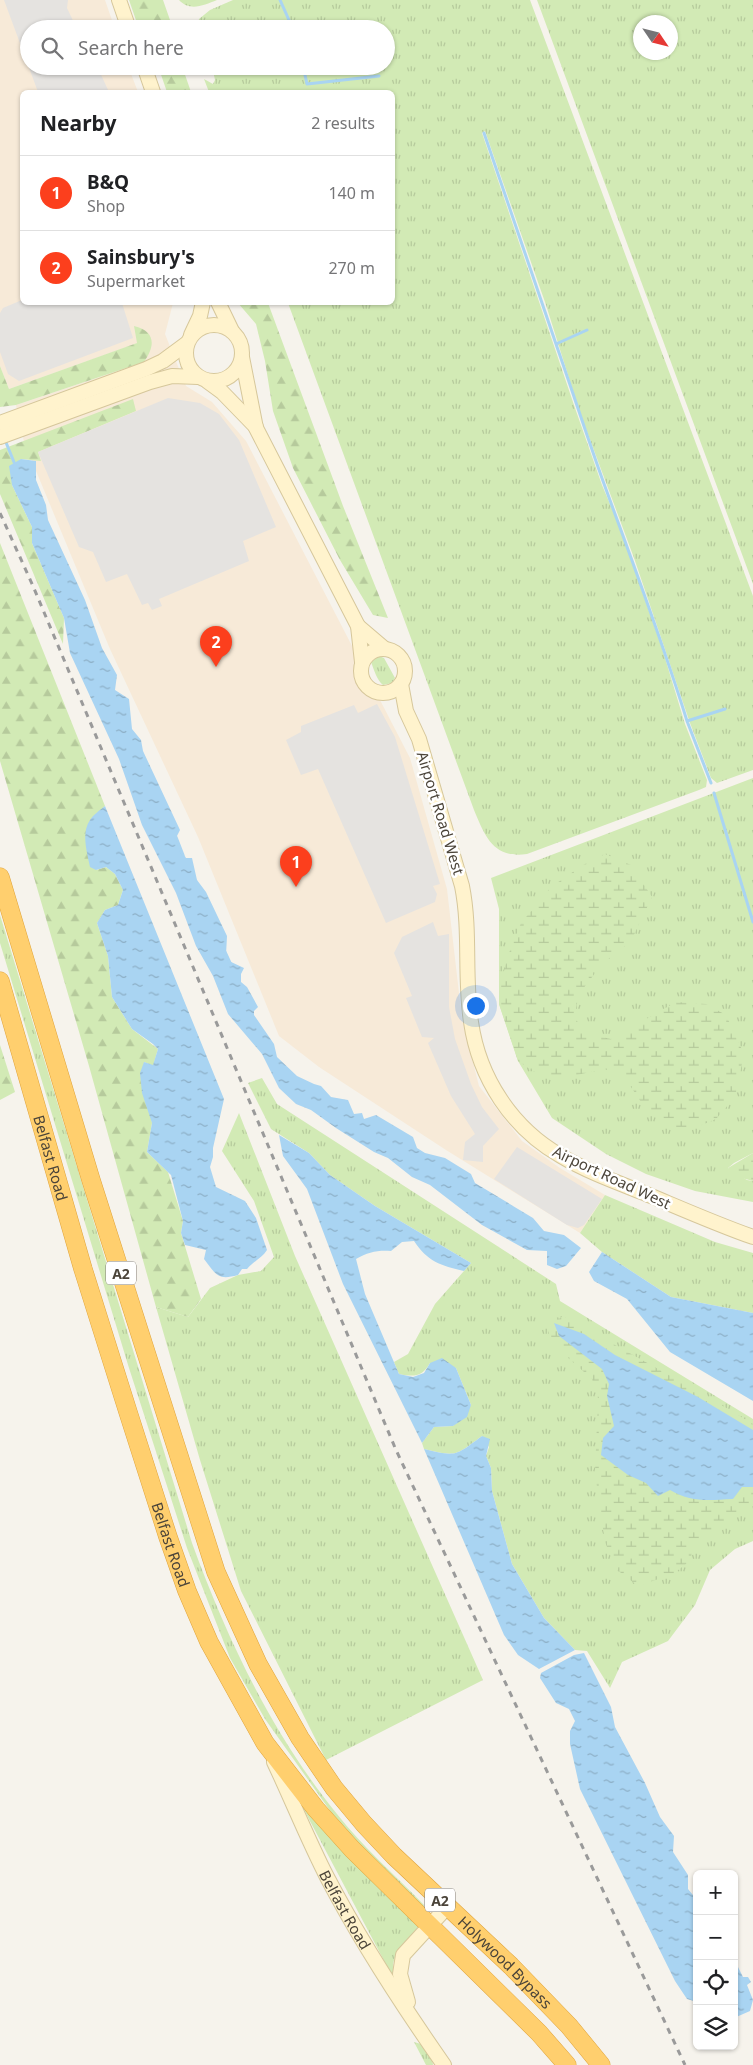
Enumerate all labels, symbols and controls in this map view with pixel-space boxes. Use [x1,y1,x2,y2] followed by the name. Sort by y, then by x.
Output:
[633,15,678,60] north arrow
[20,20,395,75] search box
[38,34,66,62] icon: search
[78,35,184,61] text: Search here
[40,109,116,137] text: Nearby
[311,112,375,134] text: 2 results
[87,169,129,195] text: B&Q
[51,182,61,204] text: 1
[328,182,375,204] text: 140 m
[87,195,125,217] text: Shop
[87,244,195,270] text: Sainsbury's
[51,257,61,279] text: 2
[328,257,375,279] text: 270 m
[87,270,185,292] text: Supermarket
[200,626,232,667] pin: 2
[413,749,469,878] street label: Airport Road West
[280,846,312,887] pin: 1
[463,993,489,1019] your location
[29,1113,73,1203] street label: Belfast Road
[550,1141,675,1213] street label: Airport Road West
[106,1262,136,1284] road number: A2
[147,1500,195,1590] street label: Belfast Road
[315,1866,376,1953] street label: Belfast Road
[693,1870,738,2050] map controls
[693,1870,738,1915] button: +
[425,1888,455,1912] road number: A2
[454,1911,557,2013] street label: Holywood Bypass
[693,1915,738,1960] button: −
[693,1960,738,2005] button: locate
[693,2005,738,2050] button: layers

